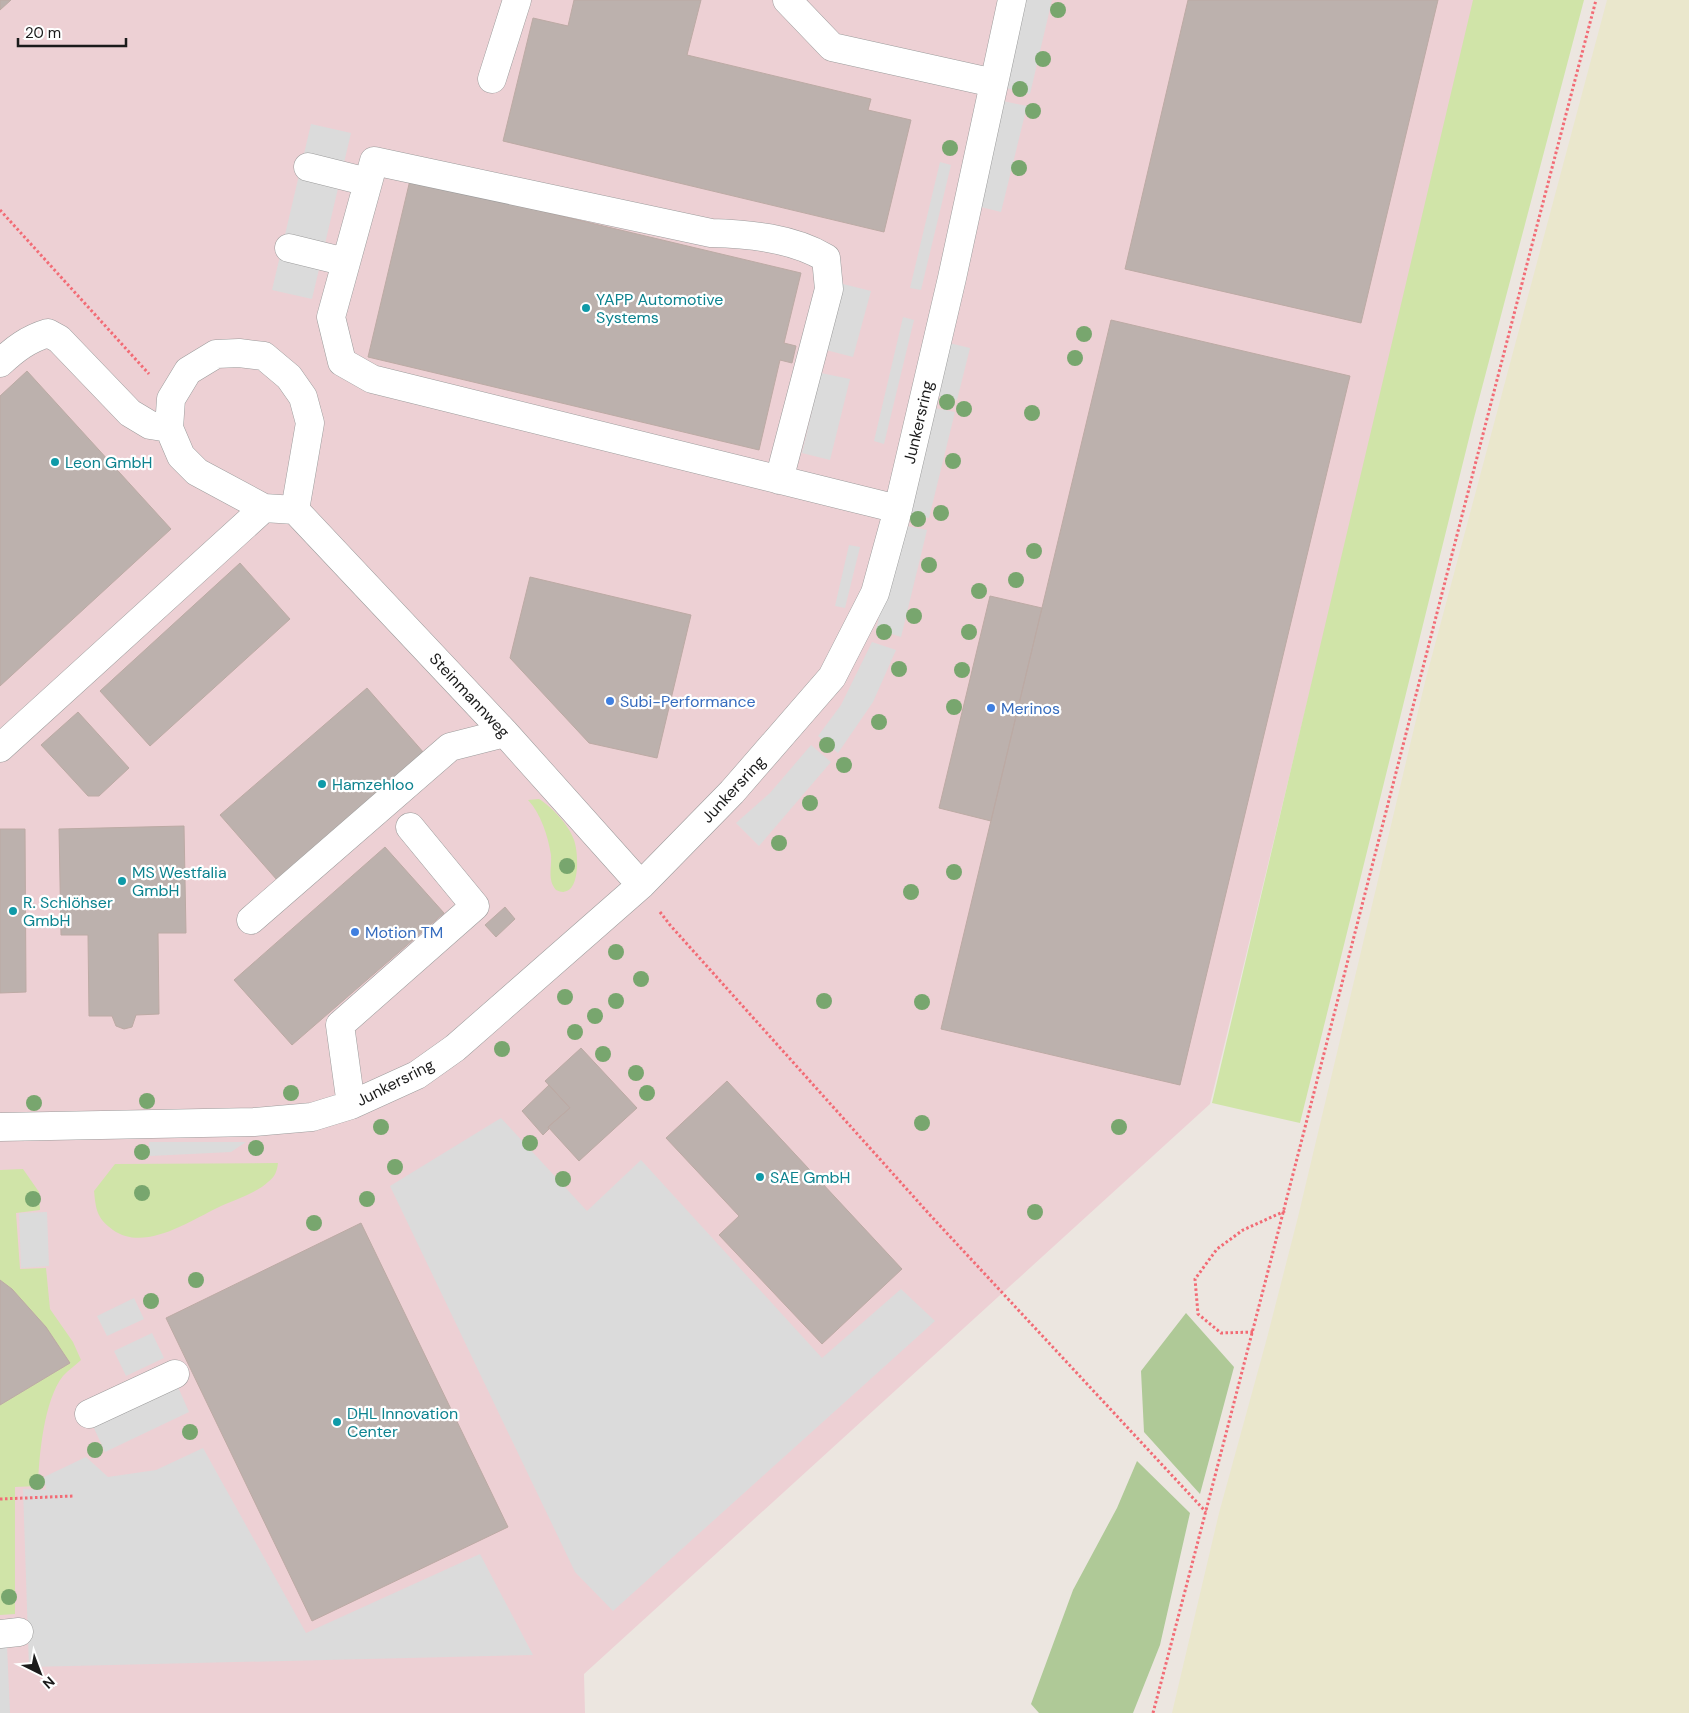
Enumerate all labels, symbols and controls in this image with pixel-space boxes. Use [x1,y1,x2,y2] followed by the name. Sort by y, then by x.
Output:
[18,15,125,47] scale bar
[25,23,61,43] text: 20 m
[596,289,723,328] place label: YAPP Automotive Systems
[580,302,592,314] marker: YAPP Automotive Systems
[899,378,938,466] street label: Junkersring
[65,452,152,473] place label: Leon GmbH
[49,456,61,468] marker: Leon GmbH
[425,648,514,742] street label: Steinmannweg
[620,691,756,712] place label: Subi-Performance
[604,695,616,707] marker: Subi-Performance
[1001,698,1060,719] place label: Merinos
[985,702,997,714] marker: Merinos
[697,751,770,828] street label: Junkersring
[332,774,414,795] place label: Hamzehloo
[316,778,328,790] marker: Hamzehloo
[132,862,227,901] place label: MS Westfalia GmbH
[116,875,128,887] marker: MS Westfalia GmbH
[23,892,113,931] place label: R. Schlöhser GmbH
[7,905,19,917] marker: R. Schlöhser GmbH
[365,922,443,943] place label: Motion TM
[349,926,361,938] marker: Motion TM
[353,1054,438,1111] street label: Junkersring
[770,1167,851,1188] place label: SAE GmbH
[754,1171,766,1183] marker: SAE GmbH
[347,1403,458,1442] place label: DHL Innovation Center
[331,1416,343,1428] marker: DHL Innovation Center
[15,1648,65,1698] north arrow
[39,1673,59,1693] text: N

